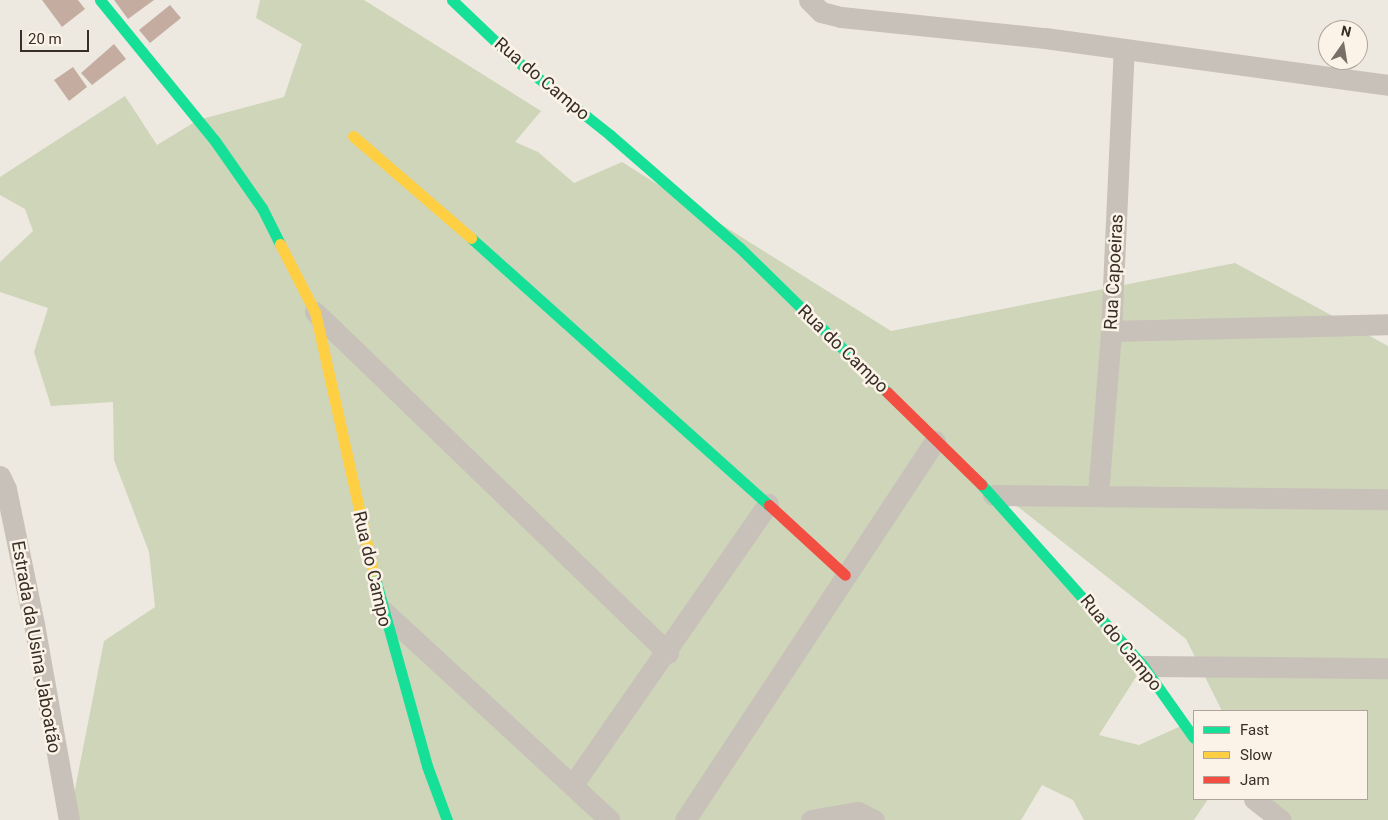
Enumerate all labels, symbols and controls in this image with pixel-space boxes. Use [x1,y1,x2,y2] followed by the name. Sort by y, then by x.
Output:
[22,20,91,52] scale bar
[1318,20,1368,70] north arrow
[1340,22,1353,40] text: N
[28,30,62,48] text: 20 m
[490,33,594,125] street label: Rua do Campo
[1100,214,1128,330] street label: Rua Capoeiras
[793,300,893,398] street label: Rua do Campo
[348,509,396,629] street label: Rua do Campo
[7,539,65,755] street label: Estrada da Usina Jaboatão
[1076,590,1166,696] street label: Rua do Campo
[1193,710,1368,800] legend
[1240,721,1269,739] text: Fast
[1240,746,1272,764] text: Slow
[1240,771,1270,789] text: Jam

